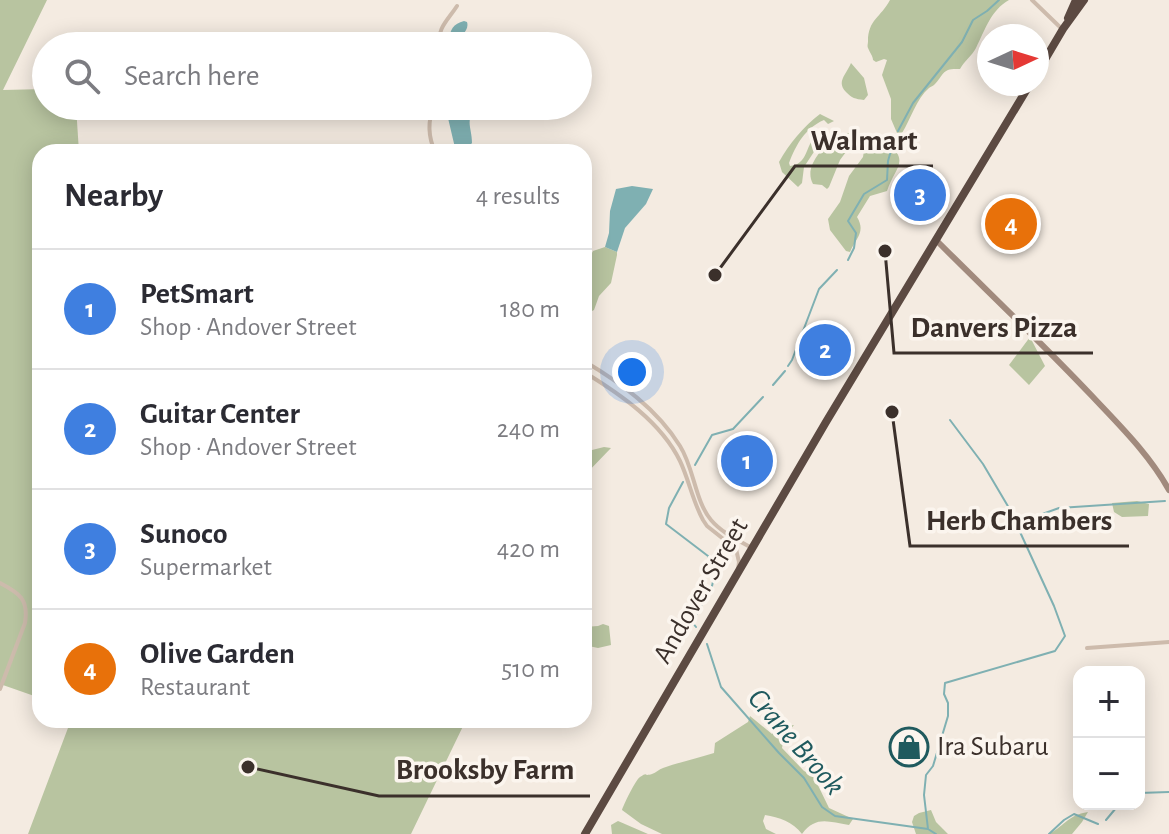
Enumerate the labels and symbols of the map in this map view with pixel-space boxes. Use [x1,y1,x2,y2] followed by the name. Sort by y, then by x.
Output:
[977,24,1049,96] north arrow
[795,112,933,166] callout: Walmart
[811,126,917,156] text: Walmart
[894,165,946,225] pin: 3
[985,194,1037,254] pin: 4
[894,299,1093,353] callout: Danvers Pizza
[910,313,1078,343] text: Danvers Pizza
[799,320,851,380] pin: 2
[612,352,652,392] your location
[721,431,773,491] pin: 1
[910,492,1129,546] callout: Herb Chambers
[926,506,1112,536] text: Herb Chambers
[648,514,754,668] street label: Andover Street
[742,683,850,801] water label: Crane Brook
[888,726,930,768] shop icon: Ira Subaru
[937,733,1048,761] place label: Ira Subaru
[379,742,590,796] callout: Brooksby Farm
[396,755,574,785] text: Brooksby Farm

